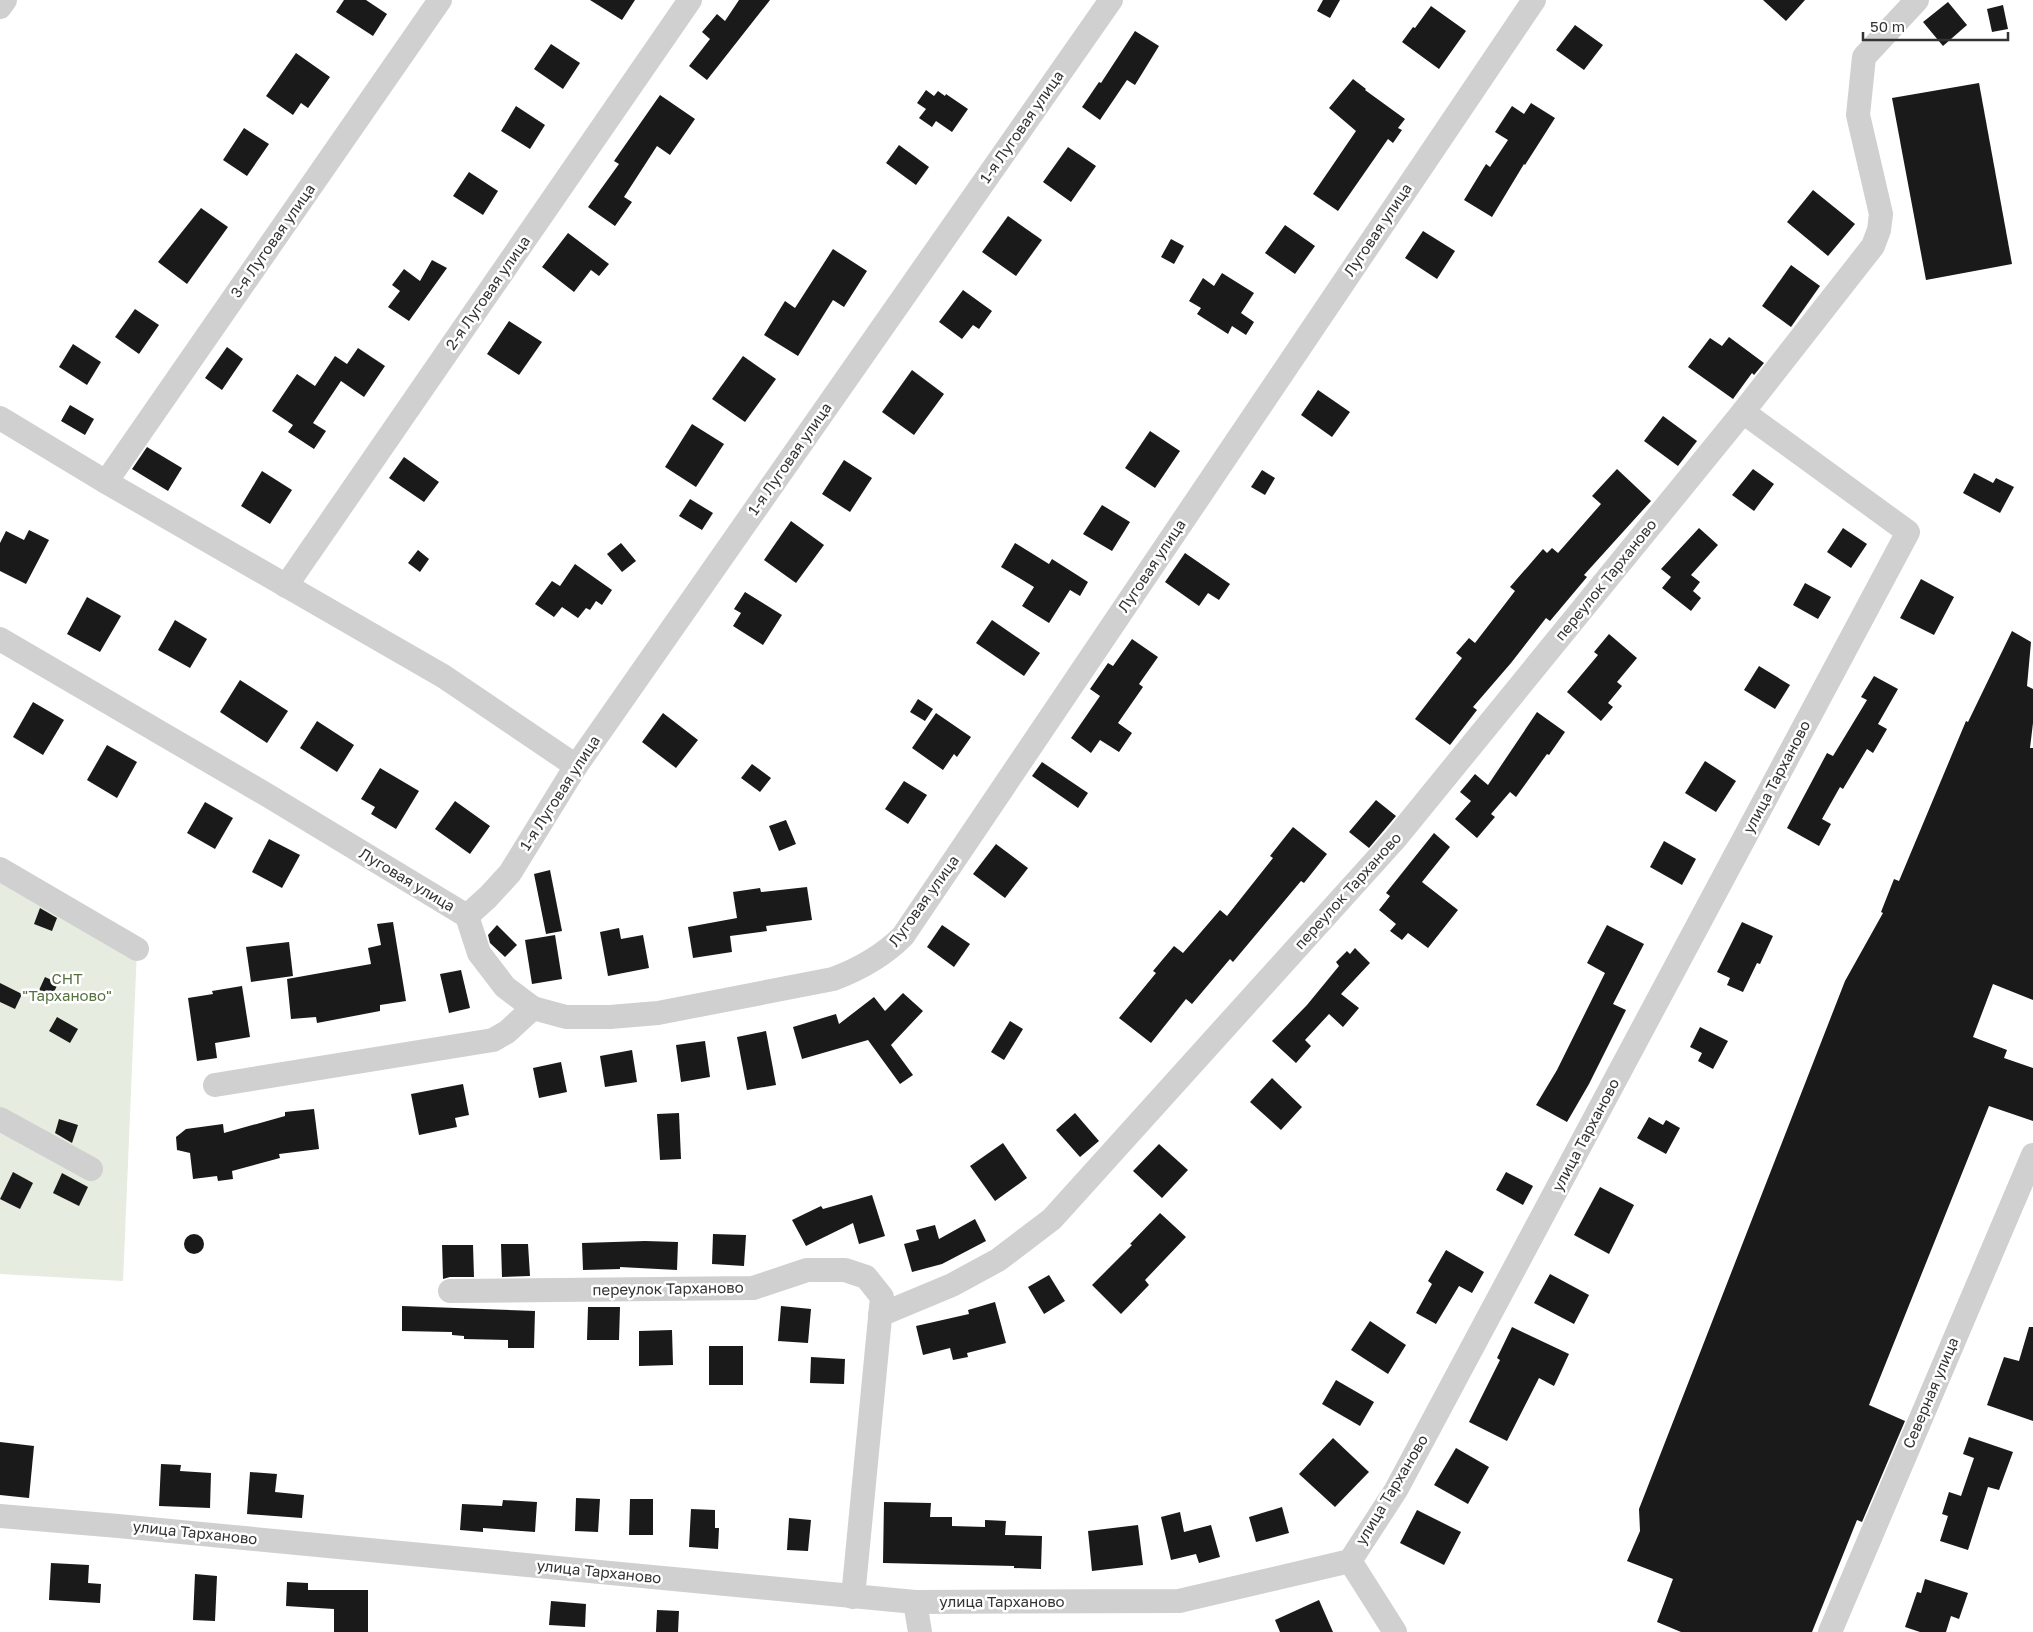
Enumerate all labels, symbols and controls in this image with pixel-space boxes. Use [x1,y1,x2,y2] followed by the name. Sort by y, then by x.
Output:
[1863,10,2008,42] scale bar
[1870,17,1905,35] text: 50 m
[976,67,1067,186] street label: 1-я Луговая улица
[226,180,318,301] street label: 3-я Луговая улица
[1339,180,1415,279] street label: Луговая улица
[441,232,533,353] street label: 2-я Луговая улица
[744,399,835,518] street label: 1-я Луговая улица
[1551,515,1660,644] street label: переулок Тарханово
[1113,516,1189,615] street label: Луговая улица
[1739,717,1813,836] street label: улица Тарханово
[515,732,603,853] street label: 1-я Луговая улица
[1290,828,1405,953] street label: переулок Тарханово
[357,844,458,915] street label: Луговая улица
[884,851,962,949] street label: Луговая улица
[22,969,112,1004] park label: СНТ "Тарханово"
[1548,1075,1622,1194] street label: улица Тарханово
[592,1278,744,1298] street label: переулок Тарханово
[1899,1334,1962,1451] street label: Северная улица
[1351,1431,1431,1548] street label: улица Тарханово
[132,1517,258,1548] street label: улица Тарханово
[536,1556,662,1587] street label: улица Тарханово
[939,1592,1065,1610] street label: улица Тарханово

